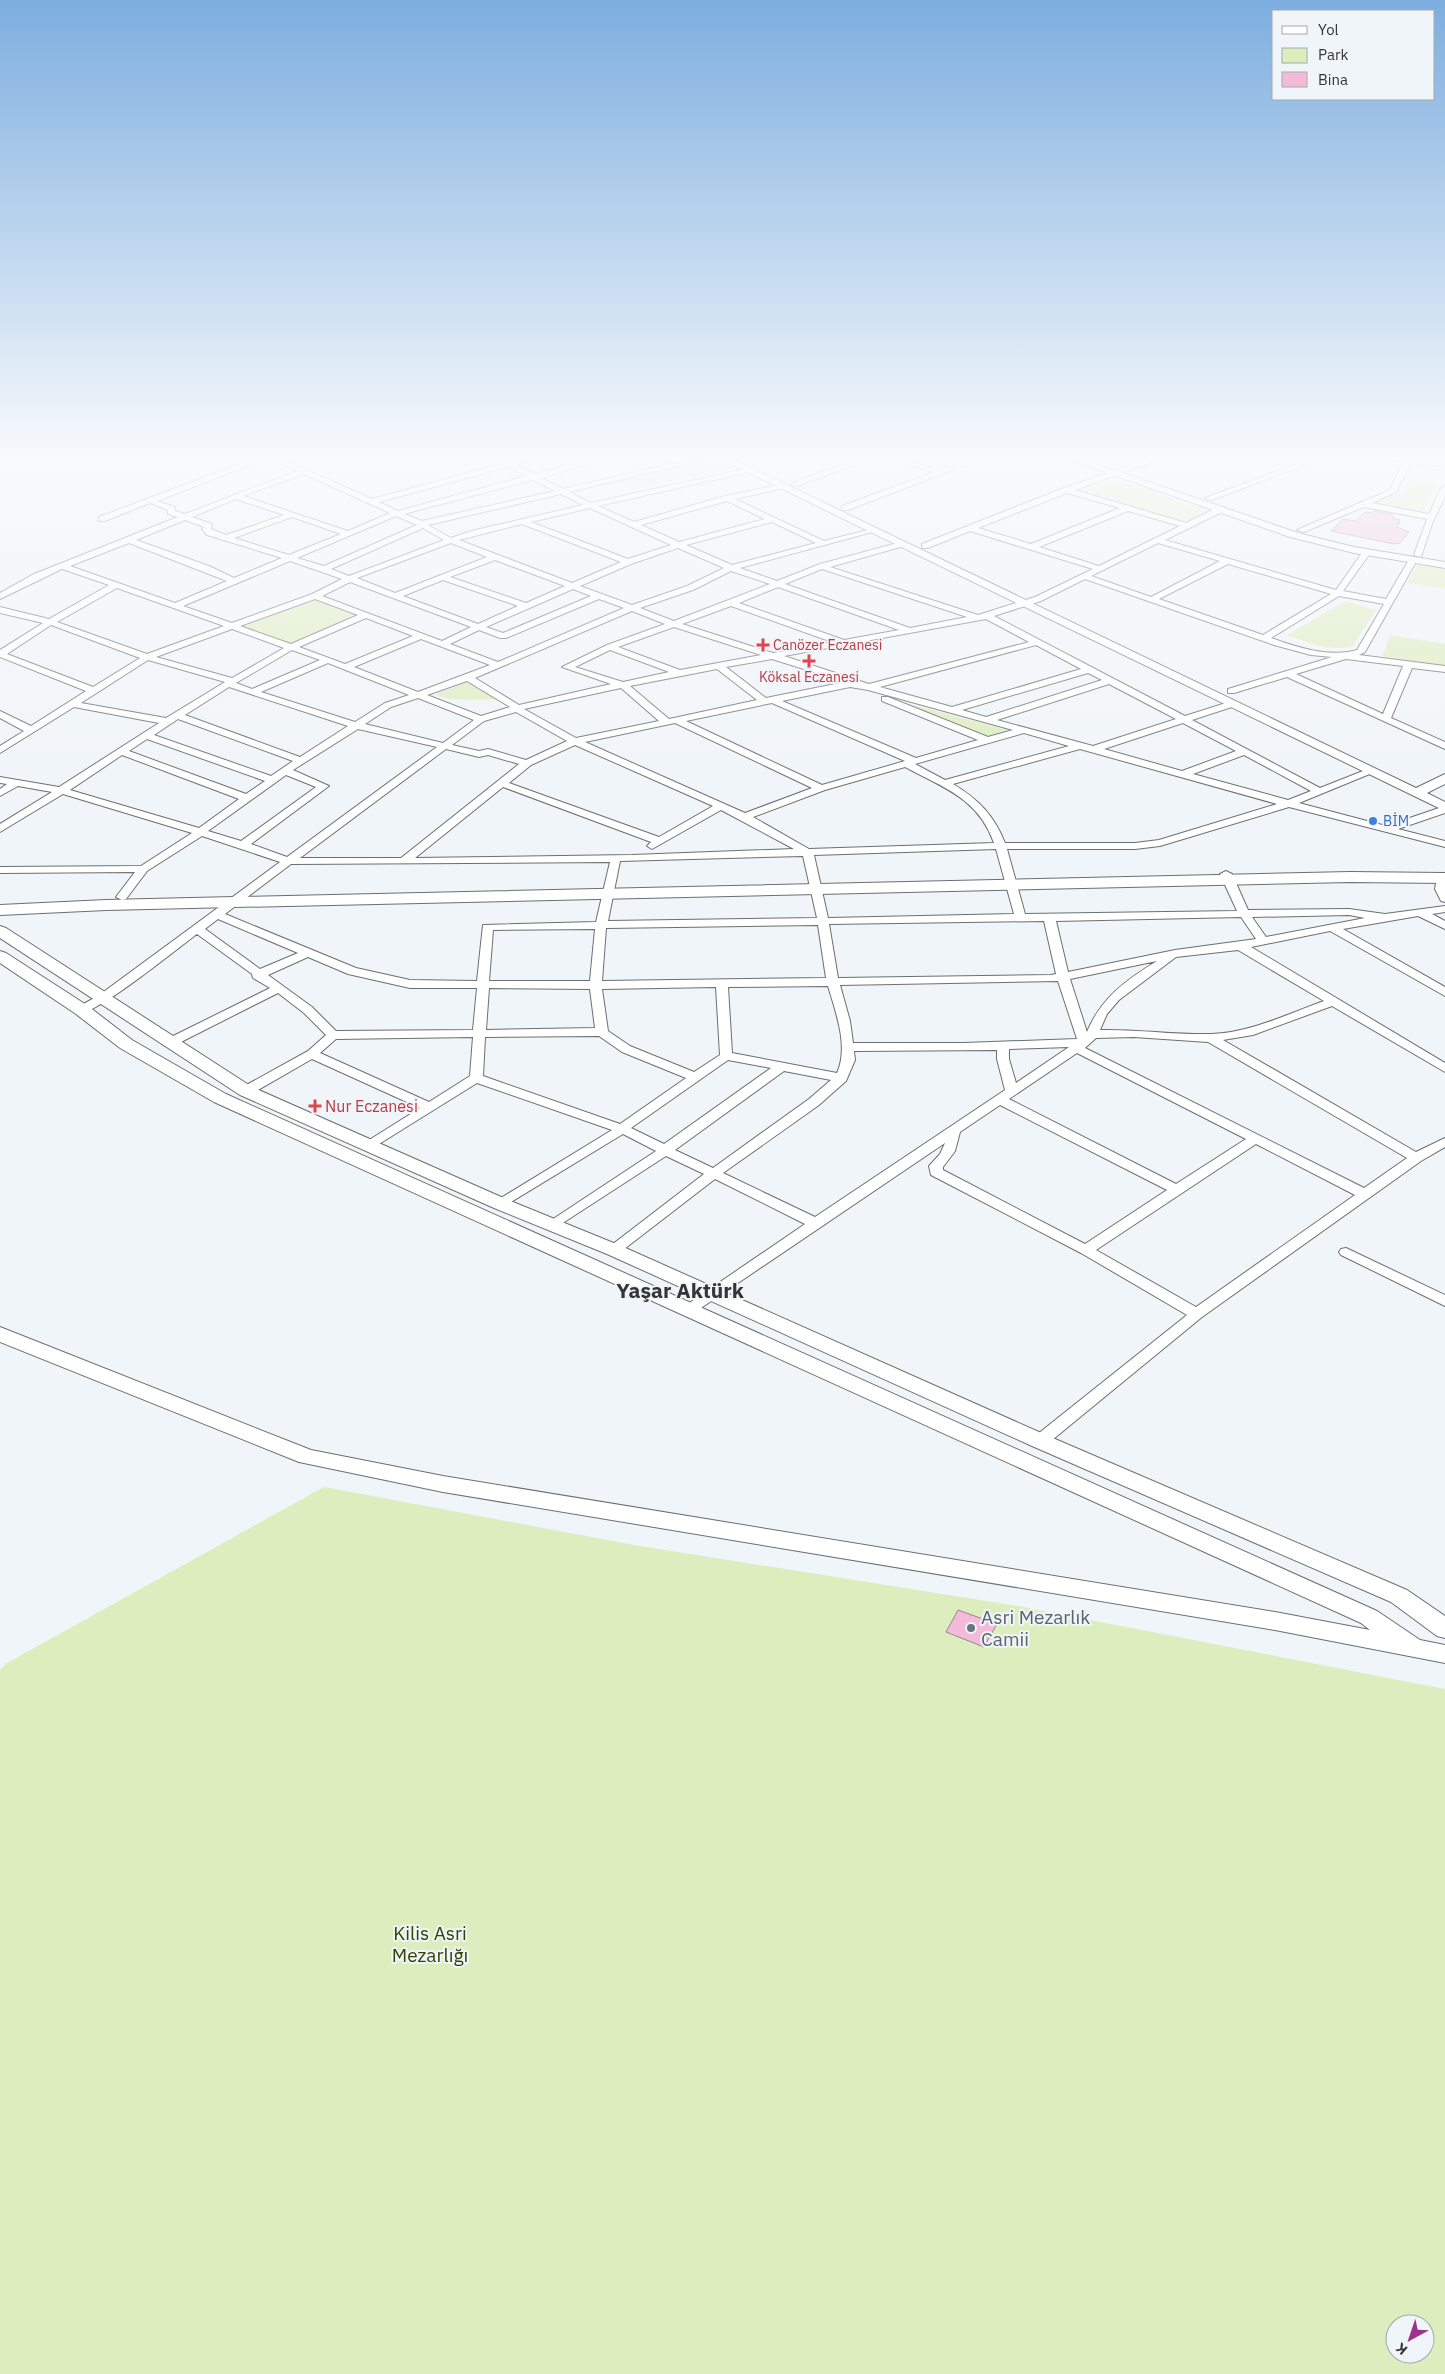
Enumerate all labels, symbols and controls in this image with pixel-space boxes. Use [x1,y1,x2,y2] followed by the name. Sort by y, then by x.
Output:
[1272,10,1435,100] legend
[1318,20,1339,39] text: Yol
[1318,45,1348,64] text: Park
[1318,70,1348,89] text: Bina
[773,636,882,654] place label: Canözer Eczanesi
[757,639,769,651] marker: Canözer Eczanesi
[803,655,815,667] marker: Köksal Eczanesi
[759,668,859,686] place label: Köksal Eczanesi
[1383,812,1409,830] place label: BİM
[1367,815,1379,827] marker: BİM
[325,1096,418,1116] place label: Nur Eczanesi
[309,1100,321,1112] marker: Nur Eczanesi
[616,1276,745,1304] district label: Yaşar Aktürk
[981,1605,1090,1651] place label: Asri Mezarlık Camii
[965,1622,977,1634] marker: Asri Mezarlık Camii
[392,1921,468,1967] park label: Kilis Asri Mezarlığı
[1385,2314,1435,2364] north arrow
[1392,2339,1411,2359] text: K

